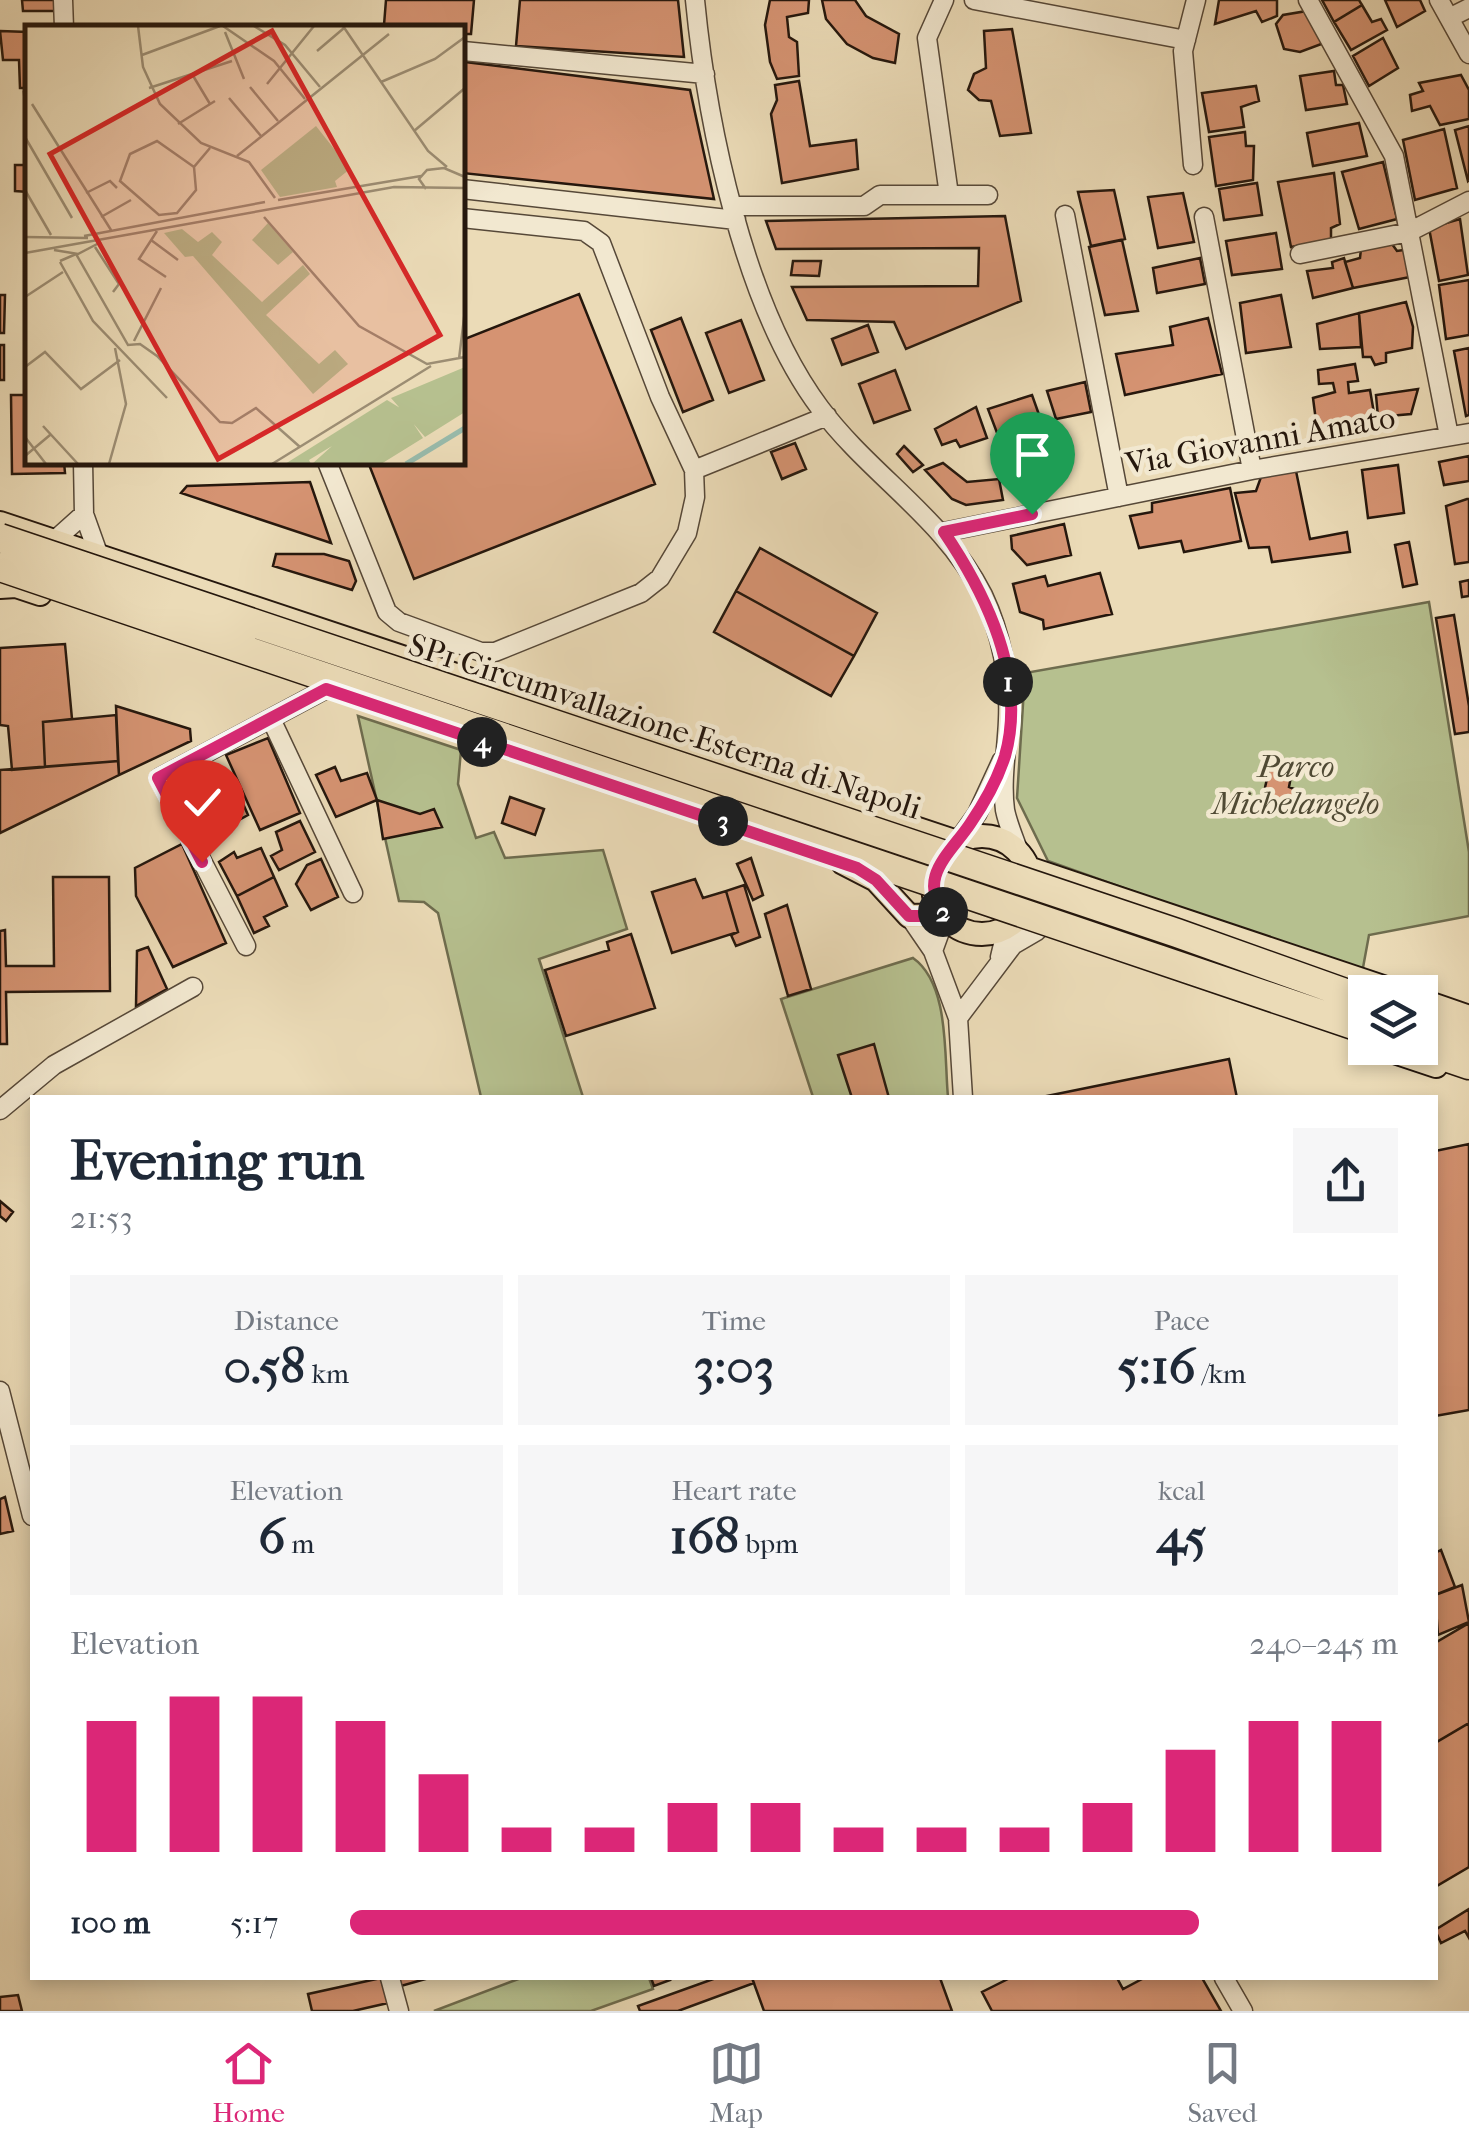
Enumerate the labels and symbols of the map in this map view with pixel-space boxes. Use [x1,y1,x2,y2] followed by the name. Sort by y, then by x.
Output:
[25,25,465,465] inset map
[1121,399,1398,483] street label: Via Giovanni Amato
[990,412,1075,515] pin
[404,626,926,827] street label: SP1 Circumvallazione Esterna di Napoli
[983,657,1033,707] pin: 1
[457,717,507,767] pin: 4
[1210,748,1380,822] park label: Parco Michelangelo
[160,760,245,863] pin
[698,796,748,846] pin: 3
[918,887,968,937] pin: 2

